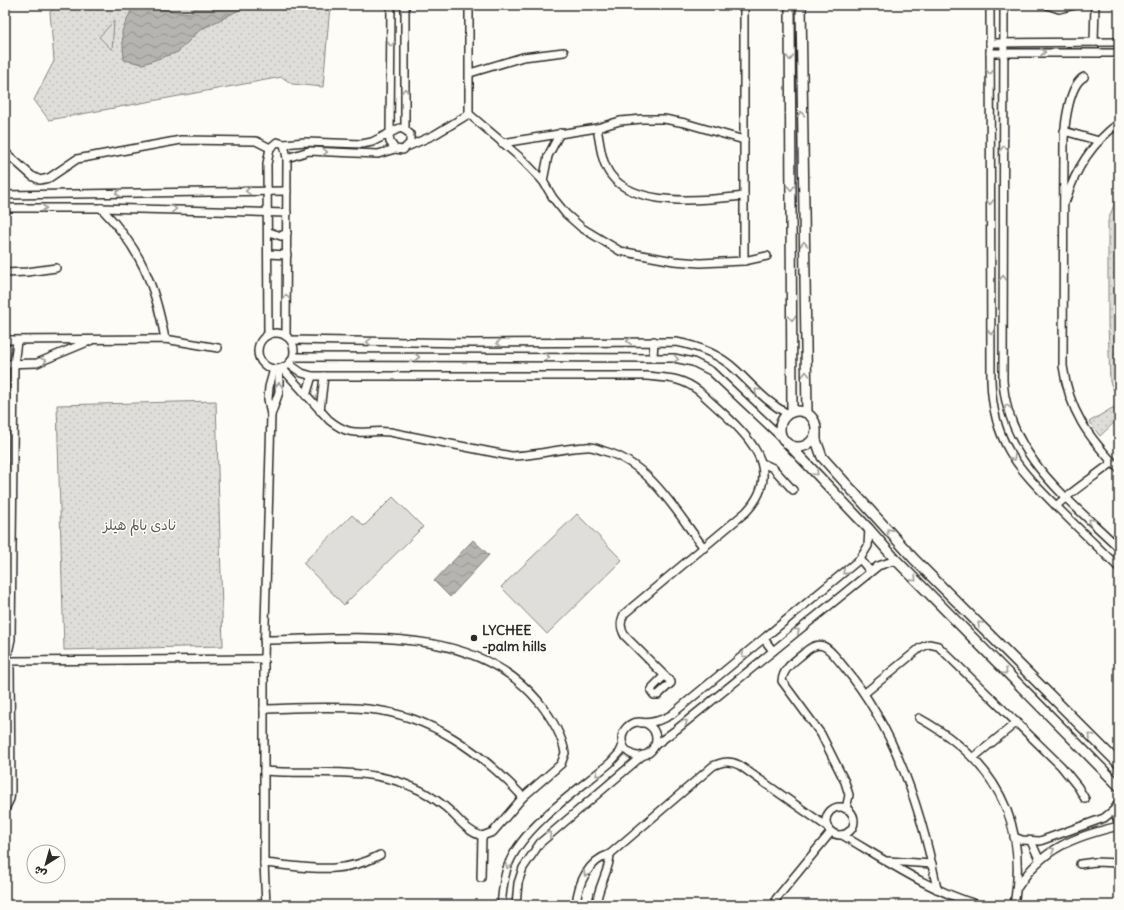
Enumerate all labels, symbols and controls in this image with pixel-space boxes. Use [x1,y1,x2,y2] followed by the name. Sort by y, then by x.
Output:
[387,41,395,47] one-way arrow
[1040,48,1046,56] one-way arrow
[786,55,794,61] one-way arrow
[986,69,994,75] one-way arrow
[401,88,409,94] one-way arrow
[797,111,805,117] one-way arrow
[1000,145,1008,151] one-way arrow
[322,148,328,156] one-way arrow
[787,185,795,191] one-way arrow
[245,186,251,195] one-way arrow
[115,189,121,197] one-way arrow
[986,199,994,205] one-way arrow
[41,204,47,212] one-way arrow
[171,205,177,214] one-way arrow
[799,241,808,247] one-way arrow
[999,275,1007,281] one-way arrow
[282,294,290,300] one-way arrow
[788,315,796,321] one-way arrow
[987,329,995,335] one-way arrow
[366,337,372,346] one-way arrow
[626,337,632,345] one-way arrow
[496,339,502,347] one-way arrow
[414,353,420,361] one-way arrow
[544,353,550,361] one-way arrow
[673,354,680,363] one-way arrow
[40,357,47,366] one-way arrow
[802,371,810,377] one-way arrow
[275,382,284,388] one-way arrow
[754,388,762,396] one-way arrow
[1003,404,1011,411] one-way arrow
[1008,454,1015,461] one-way arrow
[811,469,818,476] one-way arrow
[102,516,177,536] park label: نادى بالم هيلز
[1088,518,1096,526] one-way arrow
[886,528,894,536] one-way arrow
[842,567,849,574] one-way arrow
[909,574,917,582] one-way arrow
[482,621,547,655] place label: LYCHEE -palm hills
[977,621,985,629] one-way arrow
[792,629,799,636] one-way arrow
[469,633,479,643] marker: LYCHEE -palm hills
[742,650,749,657] one-way arrow
[1000,667,1008,675] one-way arrow
[681,720,688,727] one-way arrow
[1089,733,1096,741] one-way arrow
[595,769,602,776] one-way arrow
[545,832,552,839] one-way arrow
[26,844,66,884] north arrow
[1048,848,1055,855] one-way arrow
[505,862,513,869] one-way arrow
[31,863,49,881] text: ش
[583,870,590,877] one-way arrow

